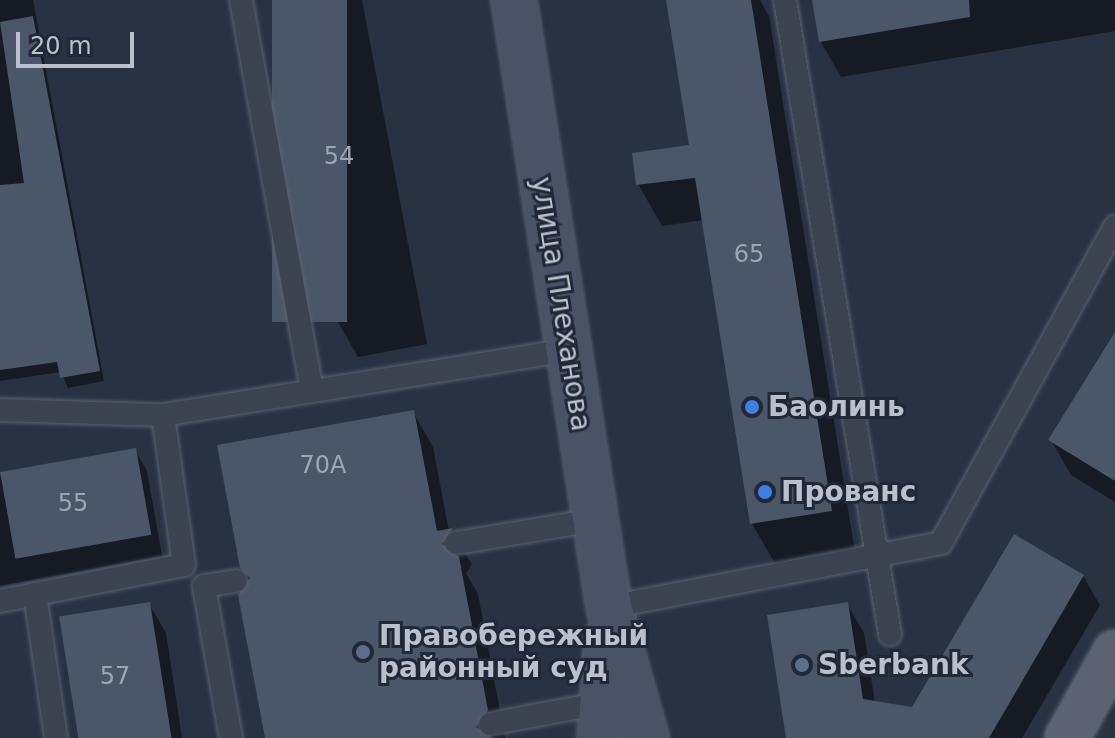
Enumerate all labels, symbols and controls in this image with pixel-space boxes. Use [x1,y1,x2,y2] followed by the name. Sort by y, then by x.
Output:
[20,16,138,66] scale bar
[30,32,92,60] text: 20 m
[324,143,354,171] house number: 54
[524,175,598,433] street label: улица Плеханова
[734,241,764,269] house number: 65
[768,390,905,424] place label: Баолинь
[743,398,761,416] marker: Баолинь
[300,452,346,480] house number: 70А
[781,475,916,509] place label: Прованс
[756,483,774,501] marker: Прованс
[58,490,88,518] house number: 55
[379,619,648,685] place label: Правобережный районный суд
[354,643,372,661] marker: Правобережный районный суд
[818,648,968,682] place label: Sberbank
[793,656,811,674] marker: Sberbank
[100,663,130,691] house number: 57

